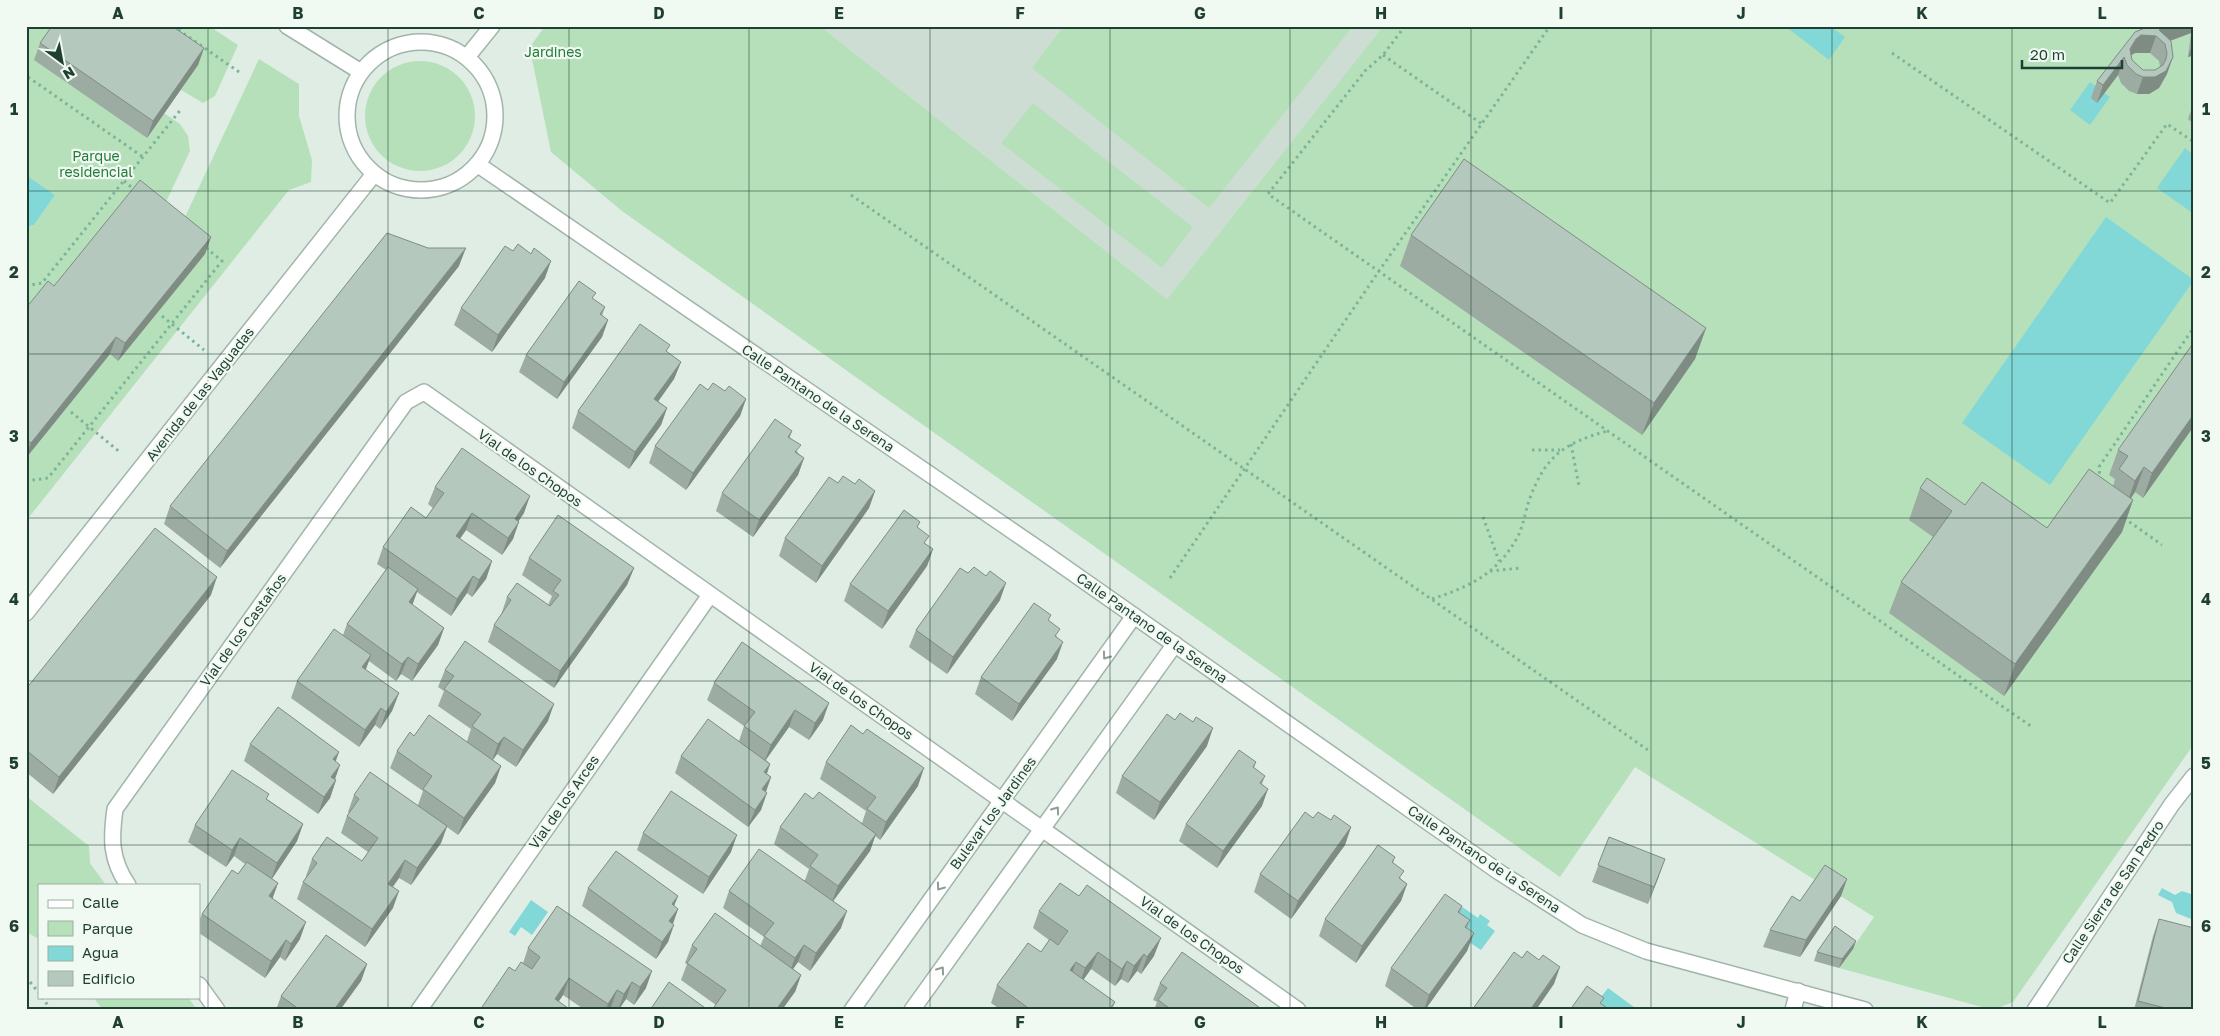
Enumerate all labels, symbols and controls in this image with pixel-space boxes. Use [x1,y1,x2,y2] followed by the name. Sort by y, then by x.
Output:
[112,3,124,23] text: A
[292,3,304,23] text: B
[473,3,485,23] text: C
[653,3,665,23] text: D
[834,3,844,23] text: E
[1015,3,1025,23] text: F
[1194,3,1206,23] text: G
[1375,3,1387,23] text: H
[1558,3,1564,23] text: I
[1736,3,1746,23] text: J
[1916,3,1928,23] text: K
[2097,3,2107,23] text: L
[38,38,88,88] north arrow
[2022,38,2122,70] scale bar
[524,43,582,60] park label: Jardines
[2030,45,2065,63] text: 20 m
[60,63,78,83] text: N
[10,99,18,119] text: 1
[2202,99,2210,119] text: 1
[59,147,133,180] park label: Parque residencial
[9,262,19,282] text: 2
[2201,262,2211,282] text: 2
[142,323,257,464] street label: Avenida de las Vaguadas
[739,340,898,455] street label: Calle Pantano de la Serena
[475,425,586,510] street label: Vial de los Chopos
[9,426,19,446] text: 3
[2201,426,2211,446] text: 3
[1073,569,1231,686] street label: Calle Pantano de la Serena
[196,570,289,690] street label: Vial de los Castaños
[9,589,19,609] text: 4
[2201,589,2211,609] text: 4
[1103,650,1112,660] one-way arrow
[806,658,917,743] street label: Vial de los Chopos
[525,751,602,852] street label: Vial de los Arces
[9,753,19,773] text: 5
[946,753,1039,873] street label: Bulevar los Jardines
[2201,753,2211,773] text: 5
[1405,801,1564,916] street label: Calle Pantano de la Serena
[1050,806,1059,816] one-way arrow
[2058,817,2167,967] street label: Calle Sierra de San Pedro
[937,882,946,891] one-way arrow
[38,884,200,998] legend
[1137,892,1248,977] street label: Vial de los Chopos
[82,893,119,911] text: Calle
[9,916,19,936] text: 6
[2201,916,2211,936] text: 6
[82,919,133,937] text: Parque
[82,943,119,961] text: Agua
[935,967,943,976] one-way arrow
[82,969,135,987] text: Edificio
[112,1012,124,1032] text: A
[292,1012,304,1032] text: B
[473,1012,485,1032] text: C
[653,1012,665,1032] text: D
[834,1012,844,1032] text: E
[1015,1012,1025,1032] text: F
[1194,1012,1206,1032] text: G
[1375,1012,1387,1032] text: H
[1558,1012,1564,1032] text: I
[1736,1012,1746,1032] text: J
[1916,1012,1928,1032] text: K
[2097,1012,2107,1032] text: L

